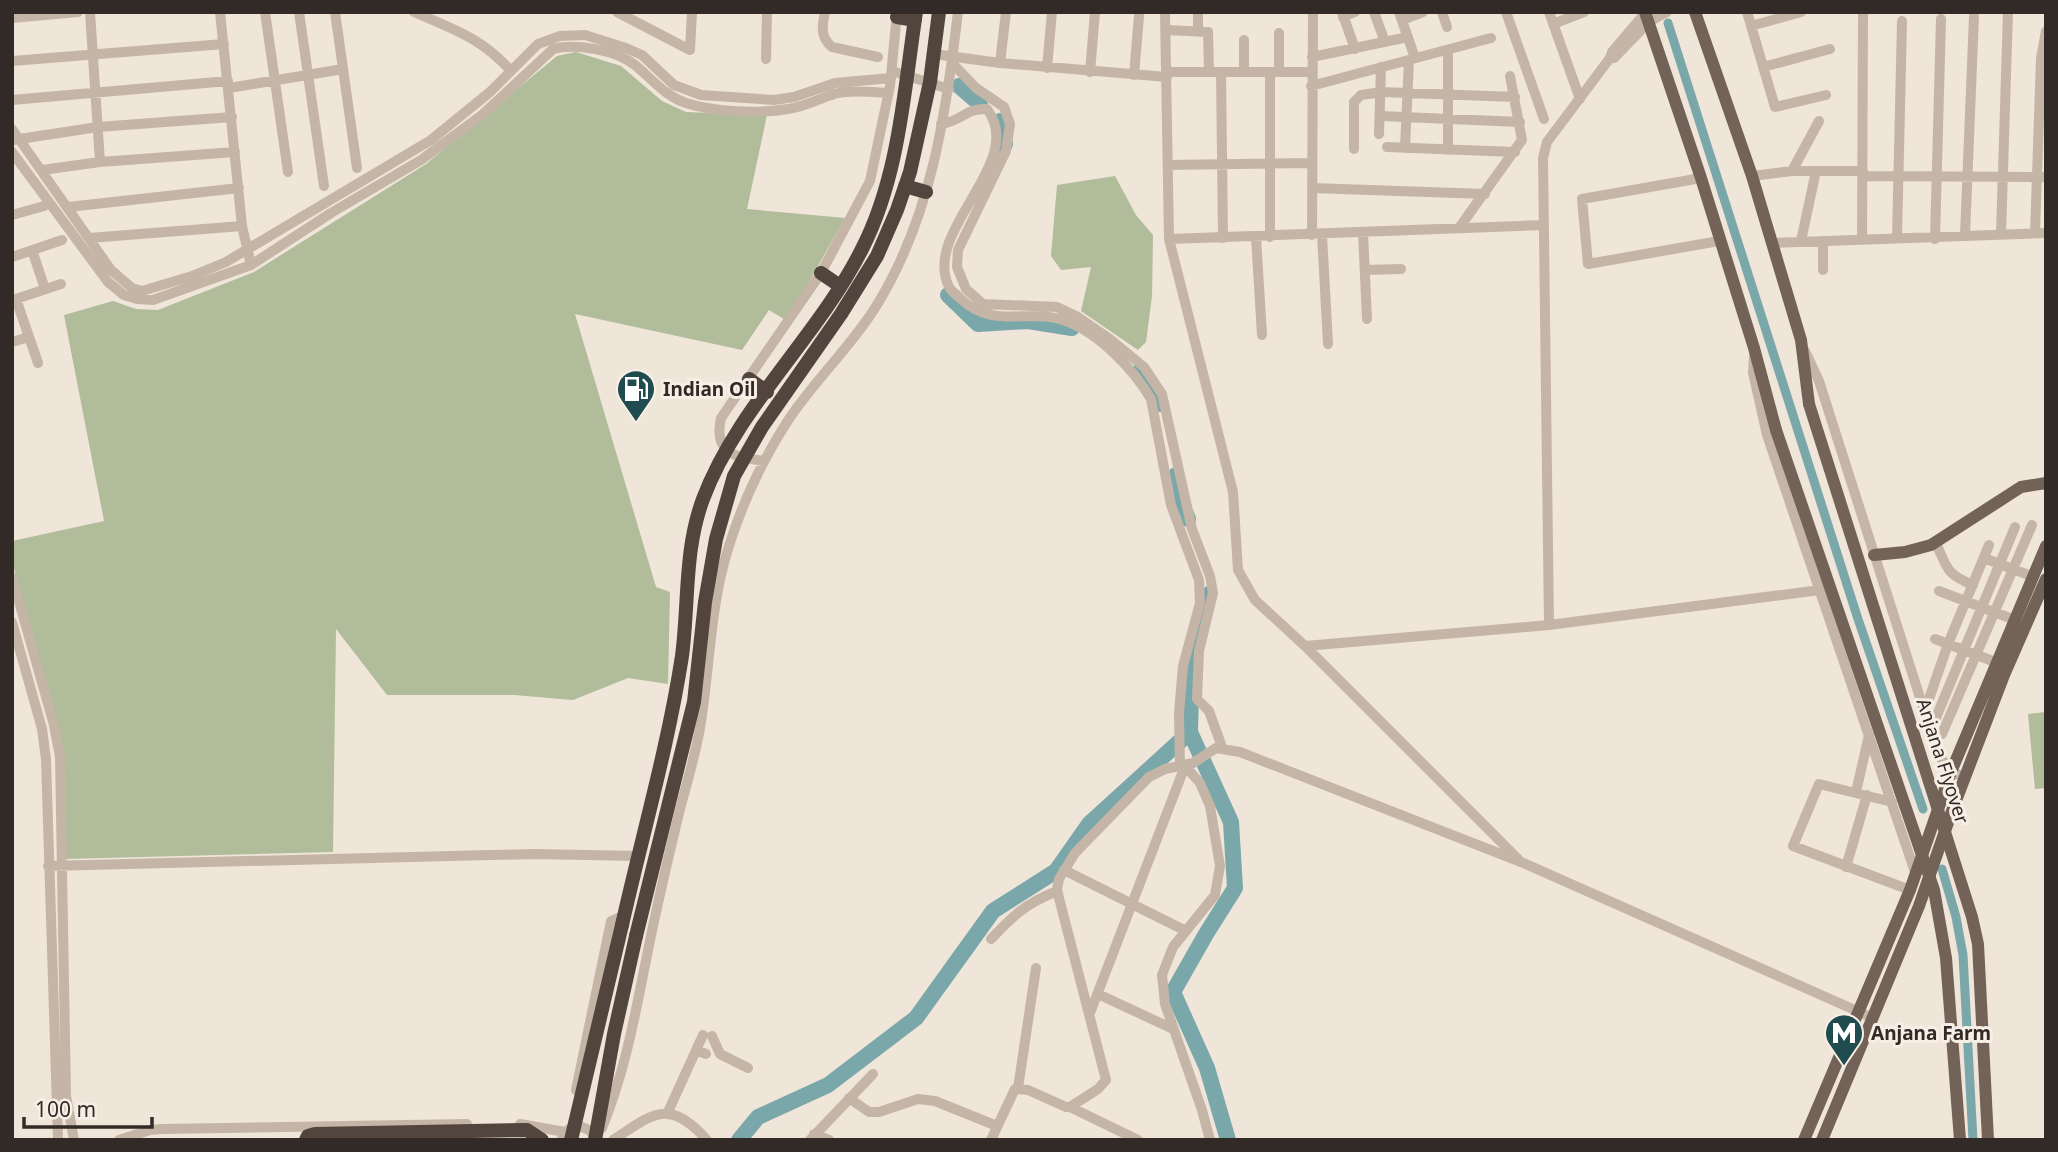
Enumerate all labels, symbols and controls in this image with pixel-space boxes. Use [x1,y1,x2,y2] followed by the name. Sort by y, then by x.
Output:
[615,368,657,423] fuel station icon: Indian Oil
[663,376,755,402] place label: Indian Oil
[1910,695,1976,827] street label: Anjana Flyover
[1823,1012,1865,1067] metro station icon: Anjana Farm
[1871,1020,1991,1046] place label: Anjana Farm
[24,1086,152,1130] scale bar
[35,1095,96,1123] text: 100 m

